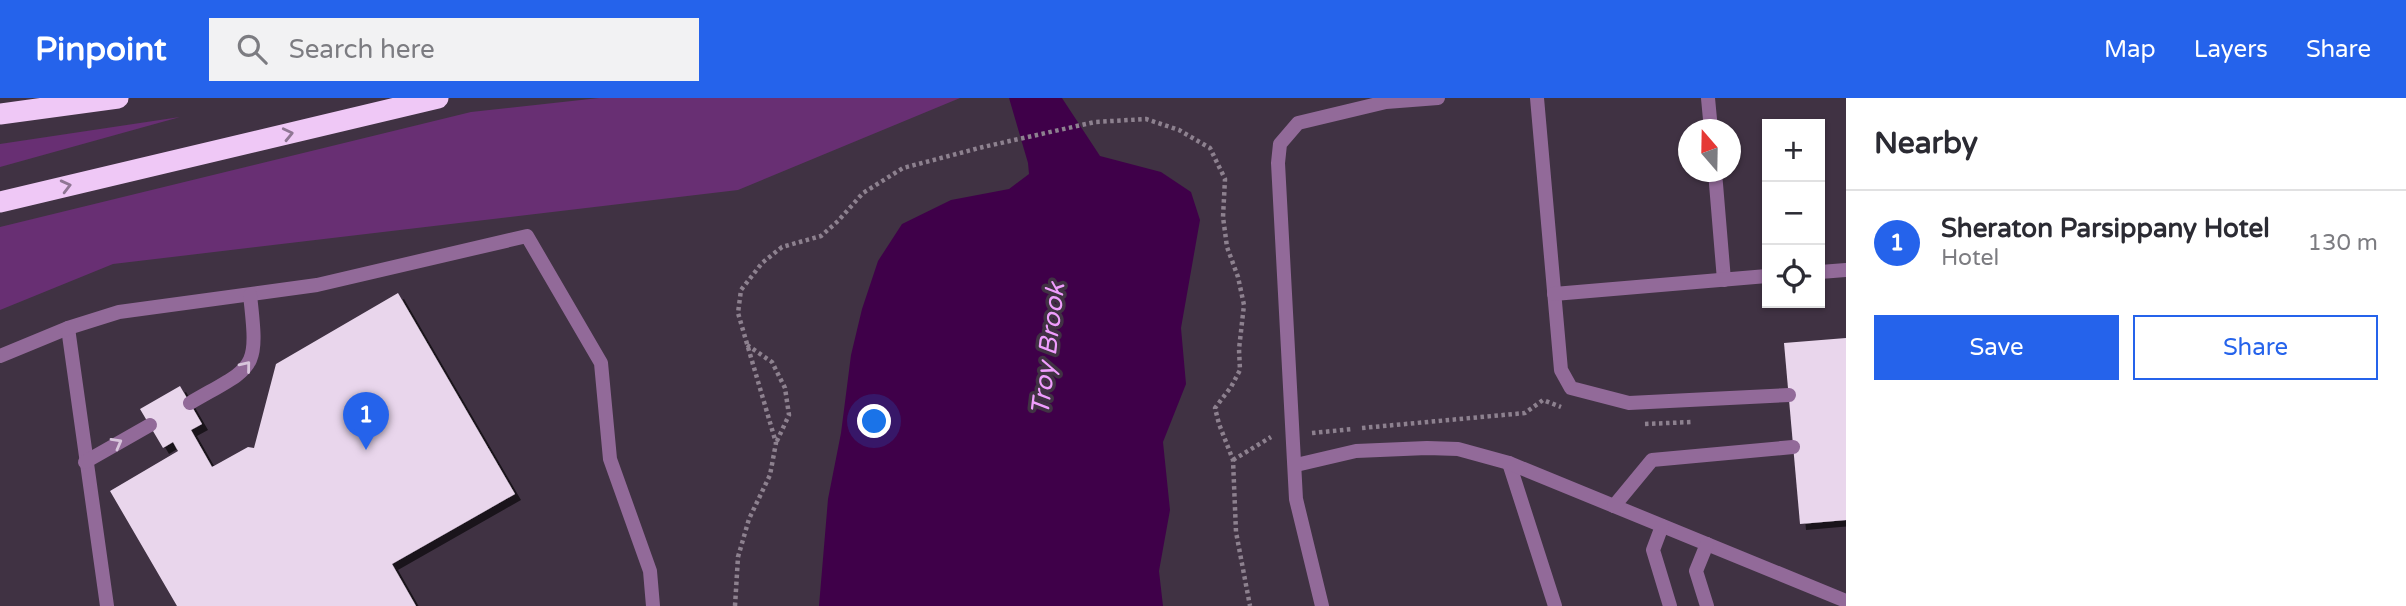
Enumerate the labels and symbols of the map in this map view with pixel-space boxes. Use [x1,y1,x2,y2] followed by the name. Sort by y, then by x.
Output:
[1678,119,1741,182] north arrow
[282,127,294,142] one-way arrow
[60,180,72,194] one-way arrow
[1024,279,1072,417] water label: Troy Brook
[237,361,250,374] one-way arrow
[343,392,389,450] pin: 1
[857,404,891,438] your location
[110,438,123,451] one-way arrow

